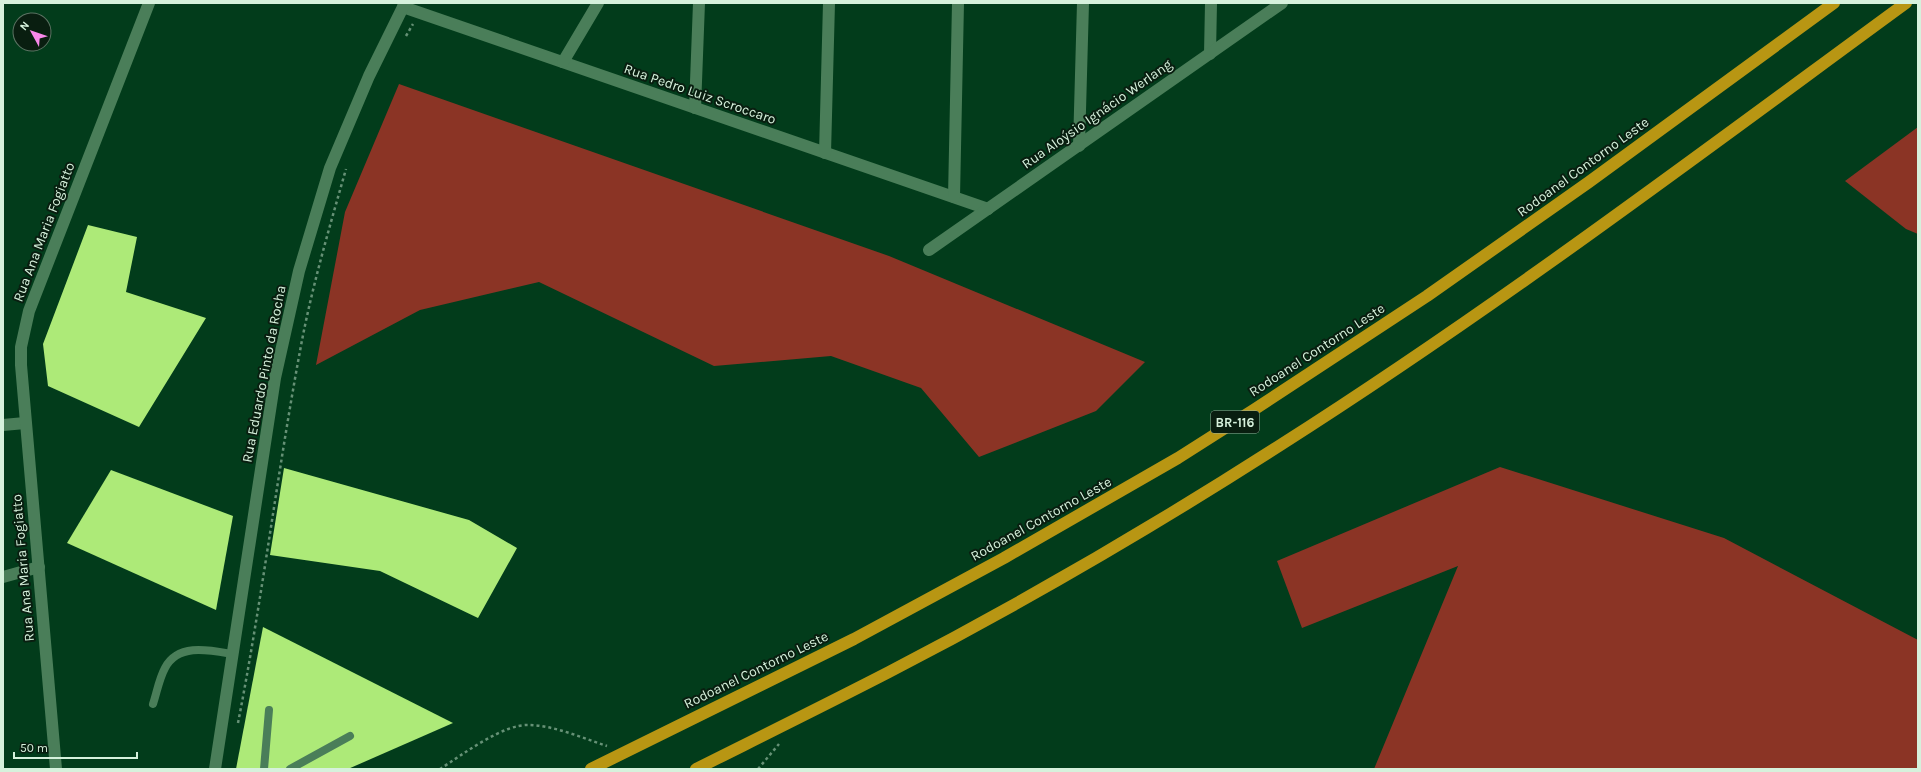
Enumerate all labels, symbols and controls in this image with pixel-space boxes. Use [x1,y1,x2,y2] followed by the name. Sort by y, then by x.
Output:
[12,12,52,52] north arrow
[17,19,32,33] text: N
[1019,56,1175,172] street label: Rua Aloýsio Ignácio Werlang
[622,60,778,128] street label: Rua Pedro Luiz Scroccaro
[1514,114,1652,220] street label: Rodoanel Contorno Leste
[10,160,78,304] street label: Rua Ana Maria Fogiatto
[238,284,290,464] street label: Rua Eduardo Pinto da Rocha
[1246,300,1388,400] street label: Rodoanel Contorno Leste
[1211,411,1259,433] road number: BR-116
[968,473,1114,565] street label: Rodoanel Contorno Leste
[8,494,38,642] street label: Rua Ana Maria Fogiatto
[681,628,831,712] street label: Rodoanel Contorno Leste
[14,734,137,760] scale bar
[20,741,48,755] text: 50 m

